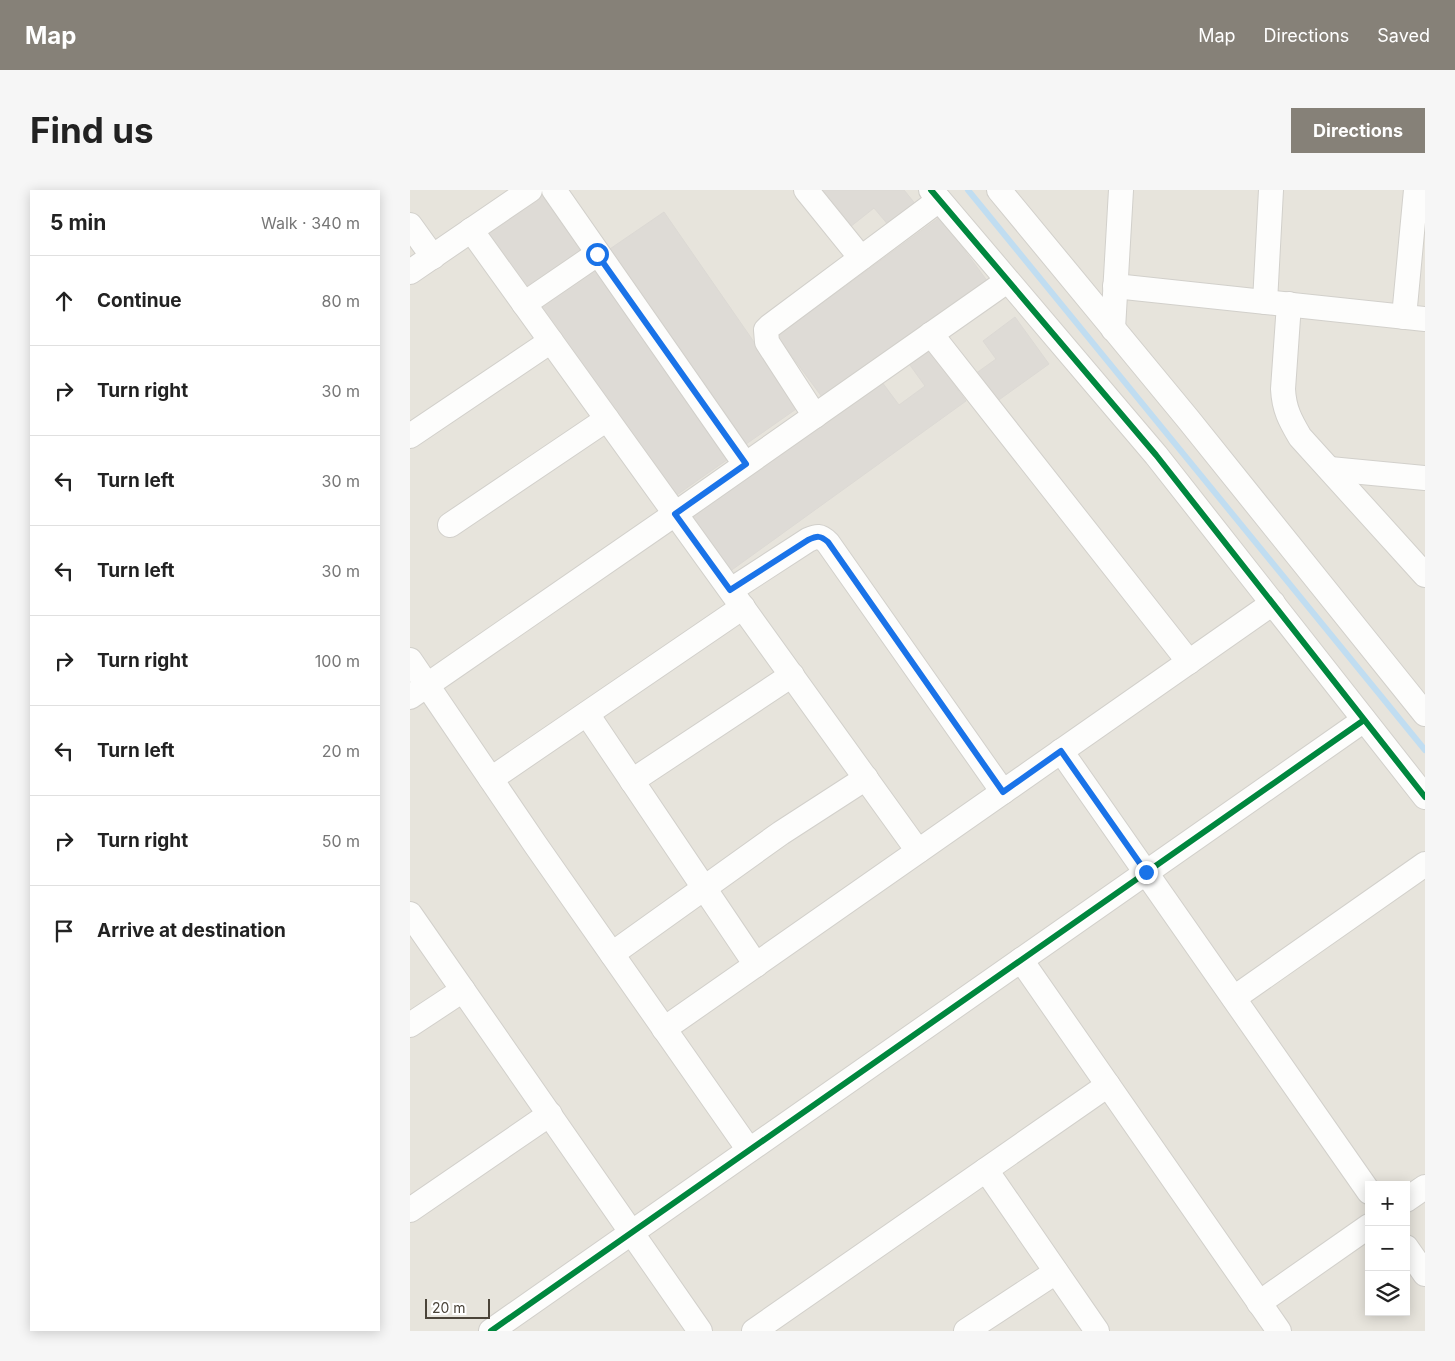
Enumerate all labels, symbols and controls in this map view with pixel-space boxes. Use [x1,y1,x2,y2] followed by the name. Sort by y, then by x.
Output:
[25,21,76,50] text: Map
[1198,25,1236,46] text: Map
[1264,25,1349,46] text: Directions
[1377,25,1430,46] text: Saved
[1291,108,1425,153] button: Directions
[30,109,154,151] text: Find us
[50,210,106,235] text: 5 min
[261,213,360,233] text: Walk · 340 m
[586,243,609,266] route start
[50,287,78,315] icon: ahead
[97,289,182,312] text: Continue
[321,291,360,311] text: 80 m
[50,377,78,405] icon: right
[97,379,188,402] text: Turn right
[322,381,360,401] text: 30 m
[50,467,78,495] icon: left
[97,469,175,492] text: Turn left
[322,471,360,491] text: 30 m
[50,557,78,585] icon: left
[97,559,175,582] text: Turn left
[322,561,360,581] text: 30 m
[50,647,78,675] icon: right
[97,649,188,672] text: Turn right
[315,651,360,671] text: 100 m
[50,737,78,765] icon: left
[97,739,175,762] text: Turn left
[322,741,360,761] text: 20 m
[50,827,78,855] icon: right
[97,829,188,852] text: Turn right
[322,831,360,851] text: 50 m
[1135,861,1158,884] route end
[50,917,78,945] icon: arrive
[97,919,286,942] text: Arrive at destination
[1365,1181,1410,1316] map controls
[1365,1181,1410,1226] button: +
[1365,1226,1410,1271] button: −
[1365,1271,1410,1316] button: layers
[425,1296,490,1319] scale bar
[432,1299,466,1316] text: 20 m

